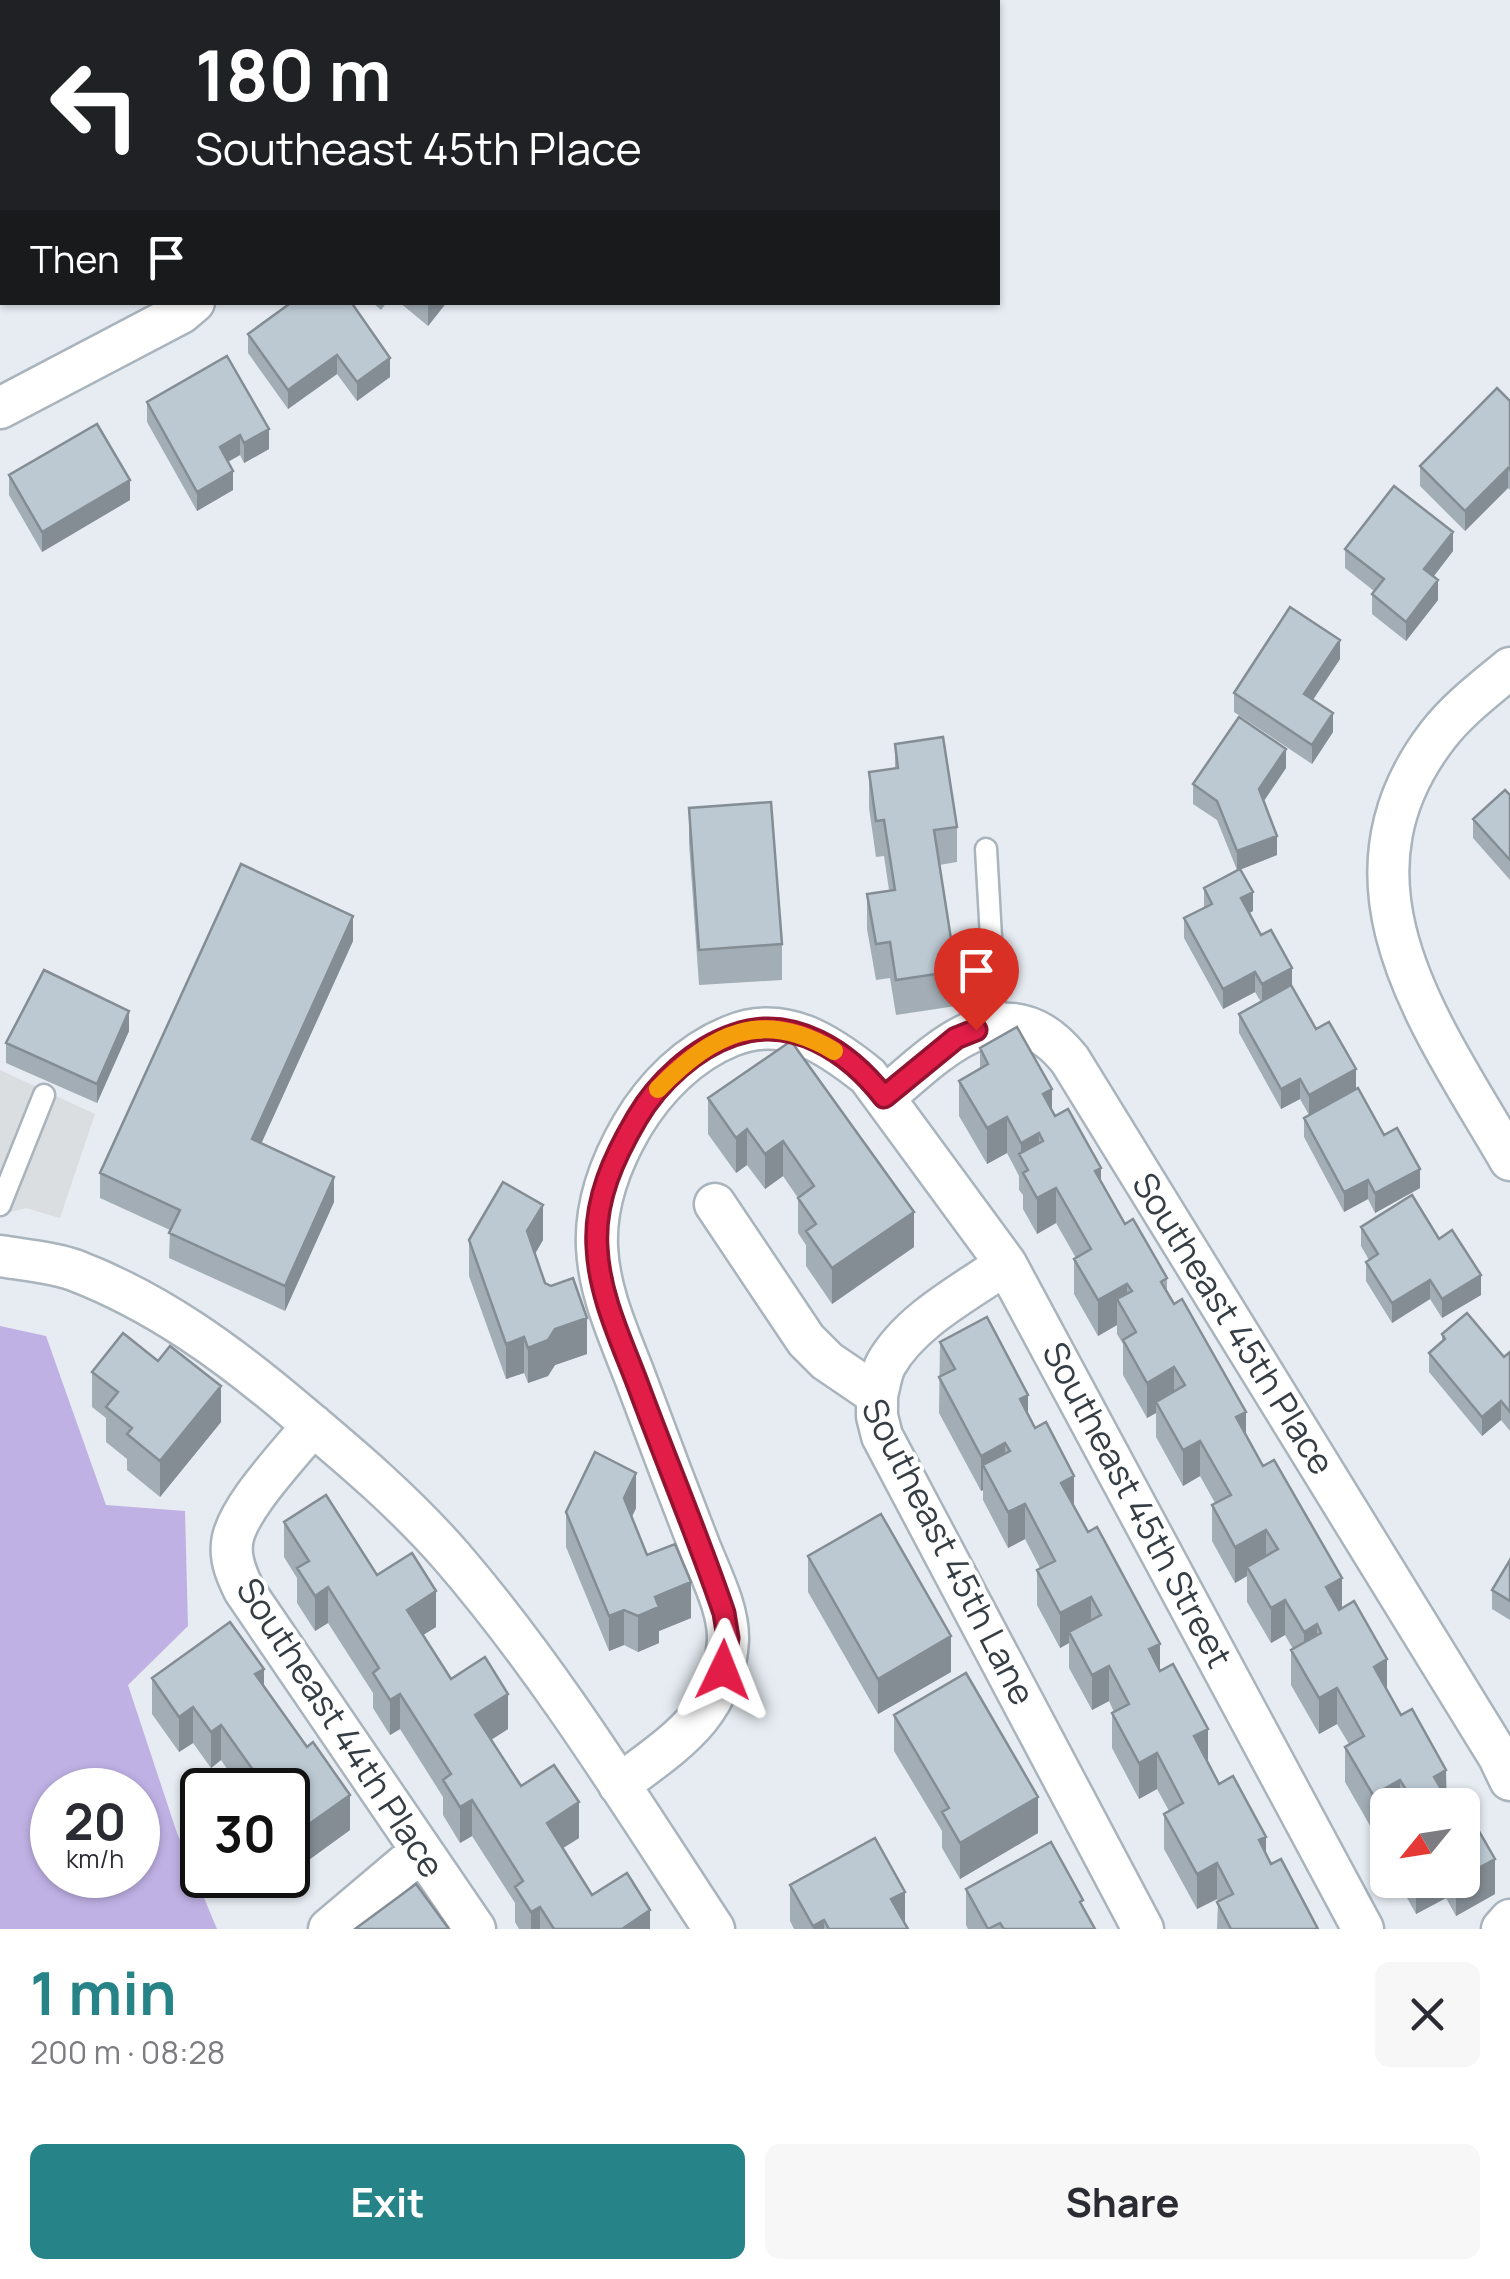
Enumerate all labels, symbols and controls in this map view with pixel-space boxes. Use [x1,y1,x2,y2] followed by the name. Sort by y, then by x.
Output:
[195,26,392,122] text: 180 m
[30,40,160,170] icon: left
[195,117,642,179] text: Southeast 45th Place
[139,230,194,285] icon: arrive
[30,232,119,284] text: Then
[934,928,1019,1031] pin
[949,943,1004,998] icon: arrive
[1121,1163,1346,1484] street label: Southeast 45th Place
[1032,1333,1244,1676] street label: Southeast 45th Street
[851,1390,1047,1713] street label: Southeast 45th Lane
[226,1568,456,1887] street label: Southeast 44th Place
[671,1618,775,1722] position arrow
[180,1768,310,1898] speed limit sign: 30
[64,1787,126,1855] text: 20
[1370,1788,1480,1898] north arrow
[1370,1788,1480,1898] map controls
[66,1841,124,1876] text: km/h
[30,1951,177,2033] text: 1 min
[1375,1962,1480,2067] button: close
[30,2030,225,2074] text: 200 m · 08:28
[30,2144,745,2259] button: Exit
[765,2144,1480,2259] button: Share

